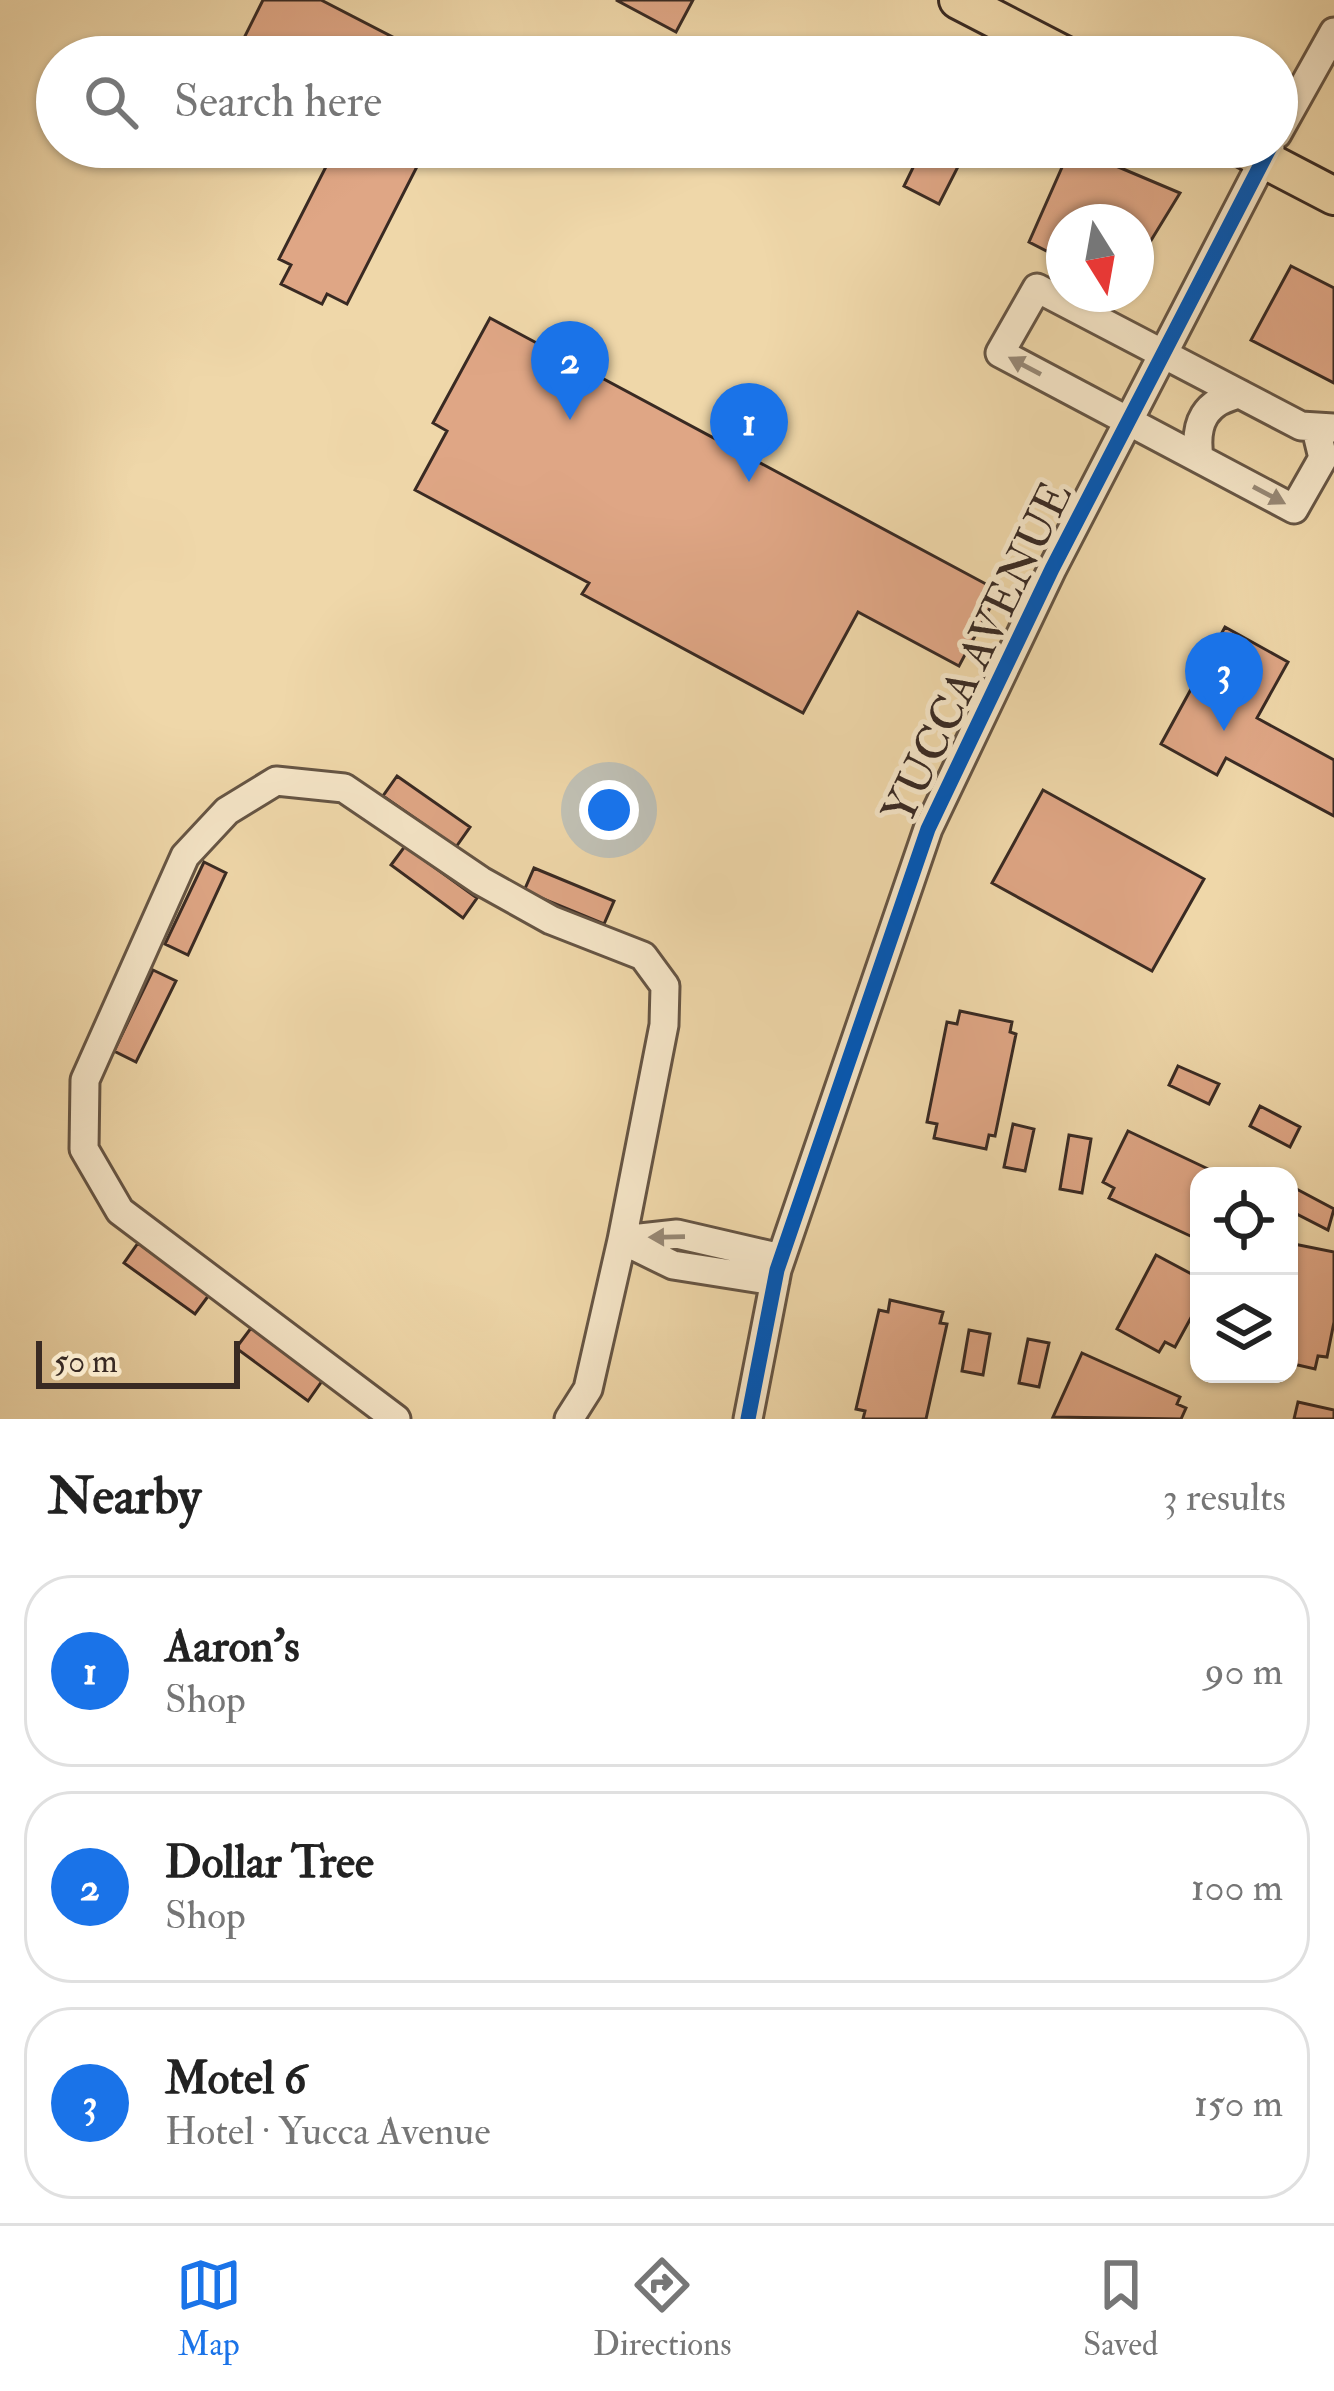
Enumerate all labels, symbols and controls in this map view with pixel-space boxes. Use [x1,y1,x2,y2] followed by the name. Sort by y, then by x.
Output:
[36,36,1298,168] search box
[78,69,144,135] icon: search
[174,74,382,130] text: Search here
[1046,204,1154,312] north arrow
[531,321,609,420] pin: 2
[1008,356,1042,377] one-way arrow
[710,383,788,482] pin: 1
[871,473,1085,833] street label: YUCCA AVENUE
[1252,484,1287,505] one-way arrow
[1185,632,1263,731] pin: 3
[579,780,639,840] your location
[1190,1167,1298,1383] map controls
[1190,1167,1298,1275] button: locate
[647,1227,685,1246] one-way arrow
[1190,1275,1298,1383] button: layers
[36,1335,240,1388] scale bar
[54,1341,118,1382] text: 50 m
[48,1465,201,1529] text: Nearby
[1163,1473,1286,1522] text: 3 results
[165,1619,300,1675] text: Aaron's
[83,1647,97,1696] text: 1
[1205,1647,1283,1696] text: 90 m
[165,1675,246,1724] text: Shop
[165,1835,374,1891] text: Dollar Tree
[80,1863,100,1912] text: 2
[1191,1863,1283,1912] text: 100 m
[165,1891,246,1940] text: Shop
[165,2051,306,2107] text: Motel 6
[83,2079,97,2128] text: 3
[1194,2079,1283,2128] text: 150 m
[165,2107,491,2156] text: Hotel · Yucca Avenue
[176,2252,242,2365] tab: Map
[593,2252,732,2365] tab: Directions
[1083,2252,1158,2365] tab: Saved

